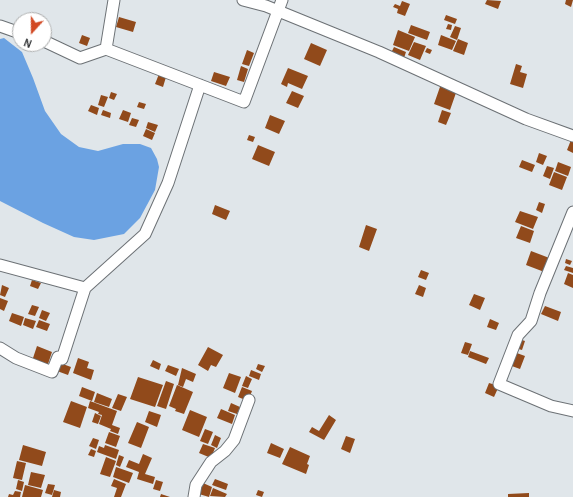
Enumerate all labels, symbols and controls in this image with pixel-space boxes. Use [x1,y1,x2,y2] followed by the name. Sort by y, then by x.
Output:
[12,12,52,52] north arrow
[22,35,34,50] text: N

